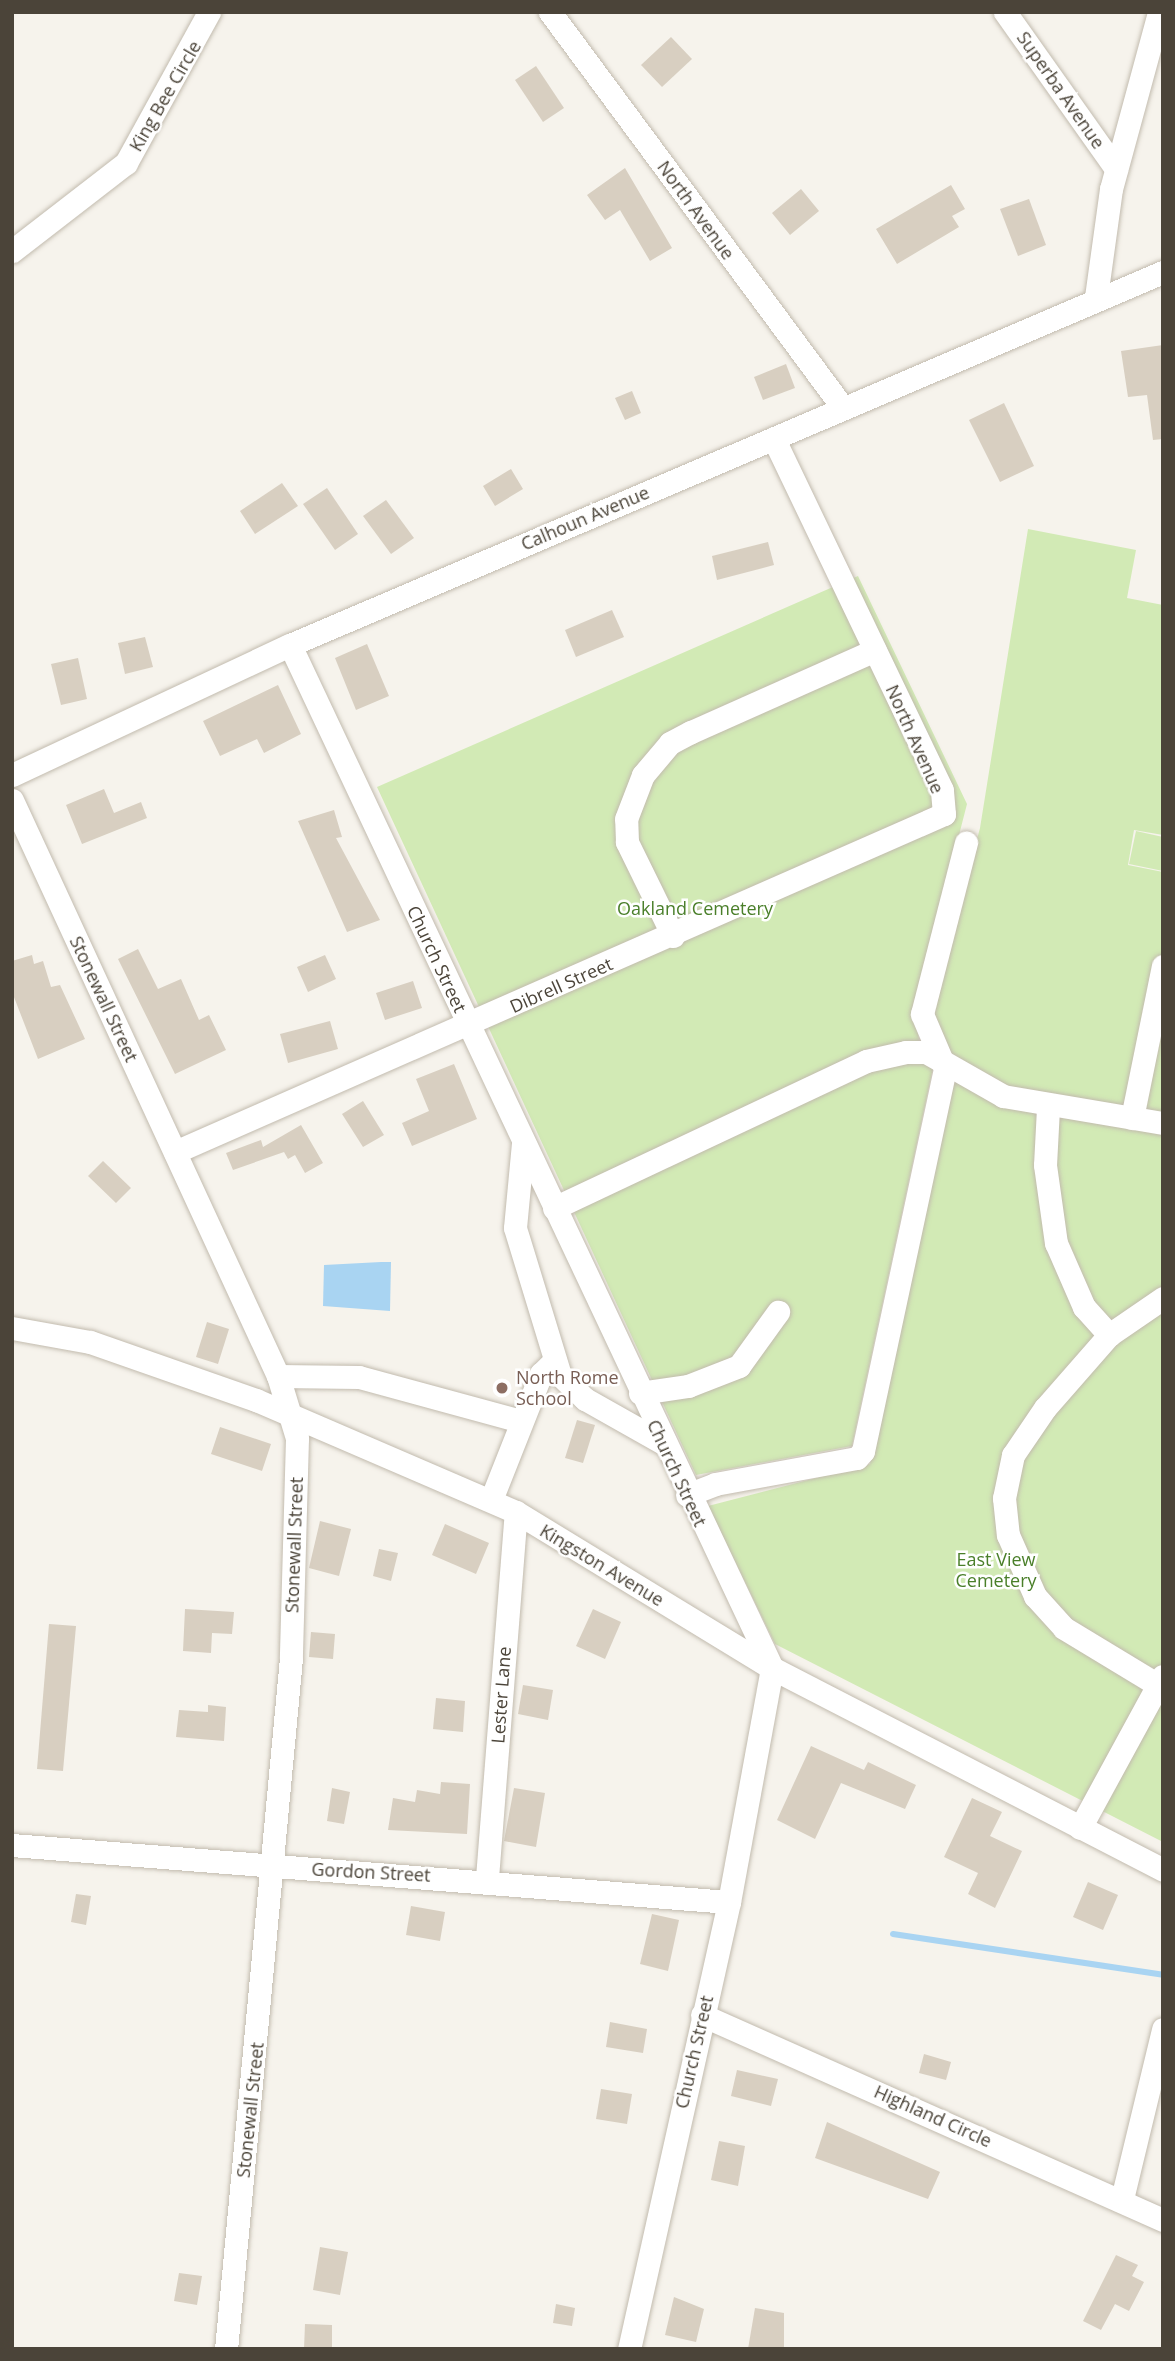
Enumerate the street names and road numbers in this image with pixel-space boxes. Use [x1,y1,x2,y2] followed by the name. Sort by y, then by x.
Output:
[1013,27,1109,153] street label: Superba Avenue
[125,37,205,155] street label: King Bee Circle
[653,157,739,263] street label: North Avenue
[518,481,652,555] street label: Calhoun Avenue
[881,681,949,797] street label: North Avenue
[403,902,471,1016] street label: Church Street
[65,933,143,1065] street label: Stonewall Street
[506,953,616,1017] street label: Dibrell Street
[643,1416,711,1530] street label: Church Street
[281,1477,307,1613] street label: Stonewall Street
[536,1520,668,1610] street label: Kingston Avenue
[487,1646,515,1744] street label: Lester Lane
[311,1858,431,1886] street label: Gordon Street
[670,1993,718,2111] street label: Church Street
[232,2041,268,2179] street label: Stonewall Street
[871,2080,995,2152] street label: Highland Circle

